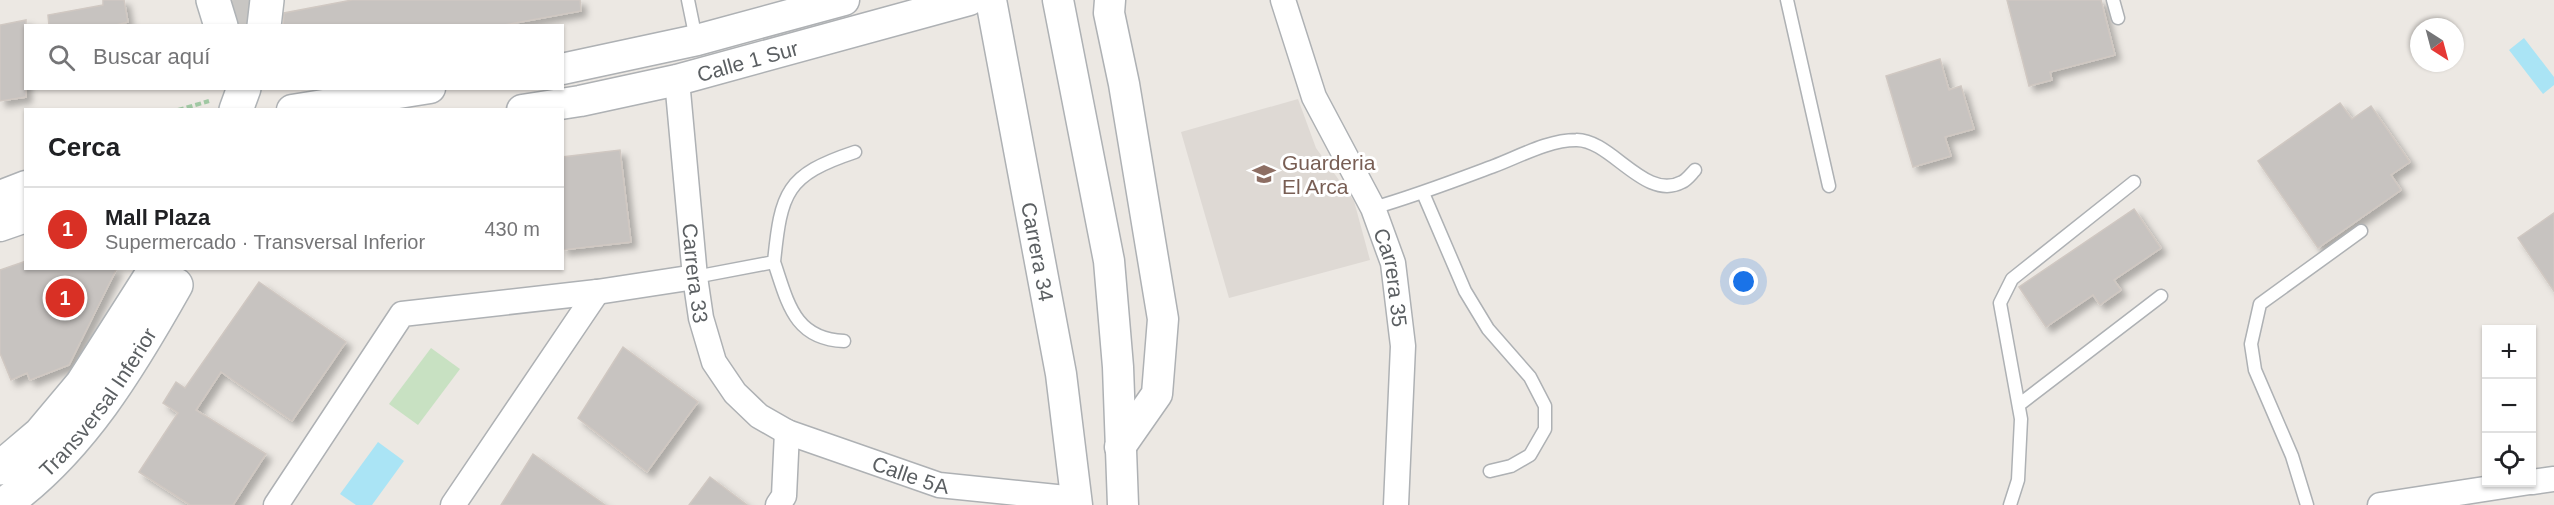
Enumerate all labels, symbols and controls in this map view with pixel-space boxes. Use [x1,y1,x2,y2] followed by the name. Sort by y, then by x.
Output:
[2410,18,2464,72] north arrow
[24,24,564,90] search box
[694,36,801,86] street label: Calle 1 Sur
[45,41,78,74] icon: search
[93,44,210,69] text: Buscar aquí
[48,132,120,162] text: Cerca
[1282,151,1376,198] place label: Guarderia El Arca
[1251,161,1277,187] school or university icon: Guarderia El Arca
[1018,200,1059,303] street label: Carrera 34
[105,205,210,230] text: Mall Plaza
[62,218,73,240] text: 1
[484,218,540,240] text: 430 m
[679,222,713,325] street label: Carrera 33
[1370,225,1412,328] street label: Carrera 35
[105,231,425,253] text: Supermercado · Transversal Inferior
[1729,267,1758,296] your location
[46,276,84,320] pin: 1
[34,323,160,481] street label: Transversal Inferior
[2482,325,2536,487] map controls
[2482,325,2536,379] button: +
[2482,379,2536,433] button: −
[2482,433,2536,487] button: locate
[869,451,950,497] street label: Calle 5A

